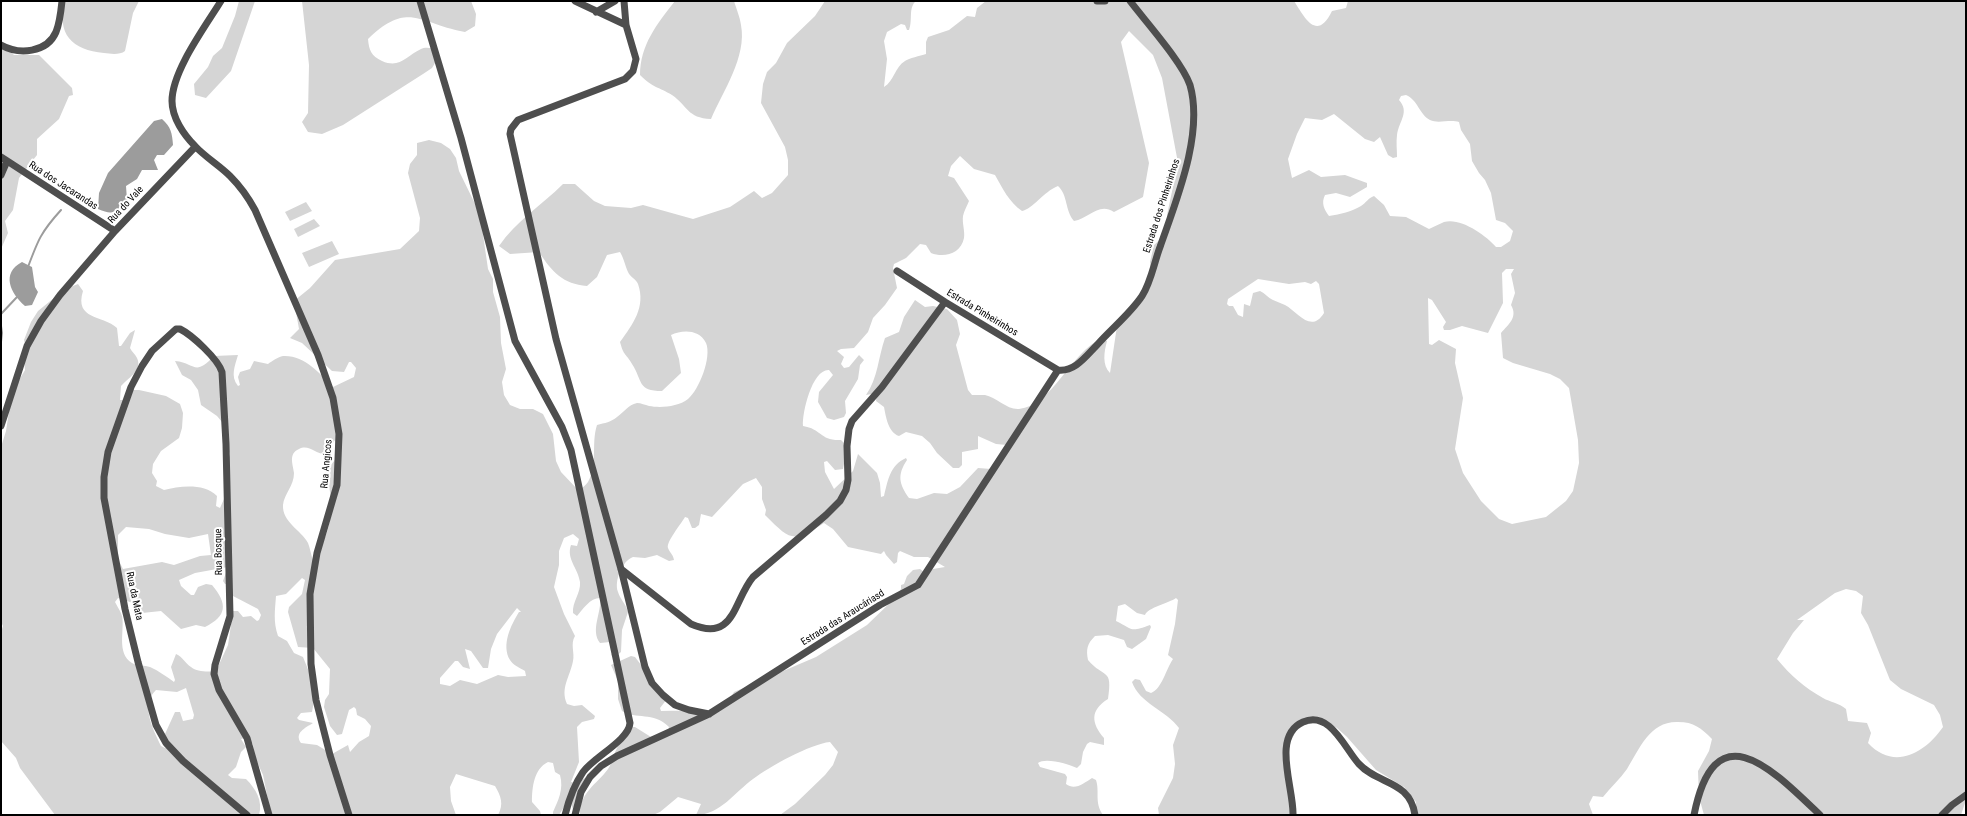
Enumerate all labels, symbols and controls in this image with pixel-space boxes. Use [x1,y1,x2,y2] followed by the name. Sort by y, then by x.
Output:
[1141,157,1183,255] street label: Estrada dos Pinheirinhos
[26,159,100,213] street label: Rua dos Jacarandas
[106,184,146,226] street label: Rua do Vale
[944,287,1020,339] street label: Estrada Pinheirinhos
[319,439,335,489] street label: Rua Angicos
[213,529,225,575] street label: Rua Bosque
[123,571,145,621] street label: Rua da Mata
[799,587,887,649] street label: Estrada das Araucáriasd

